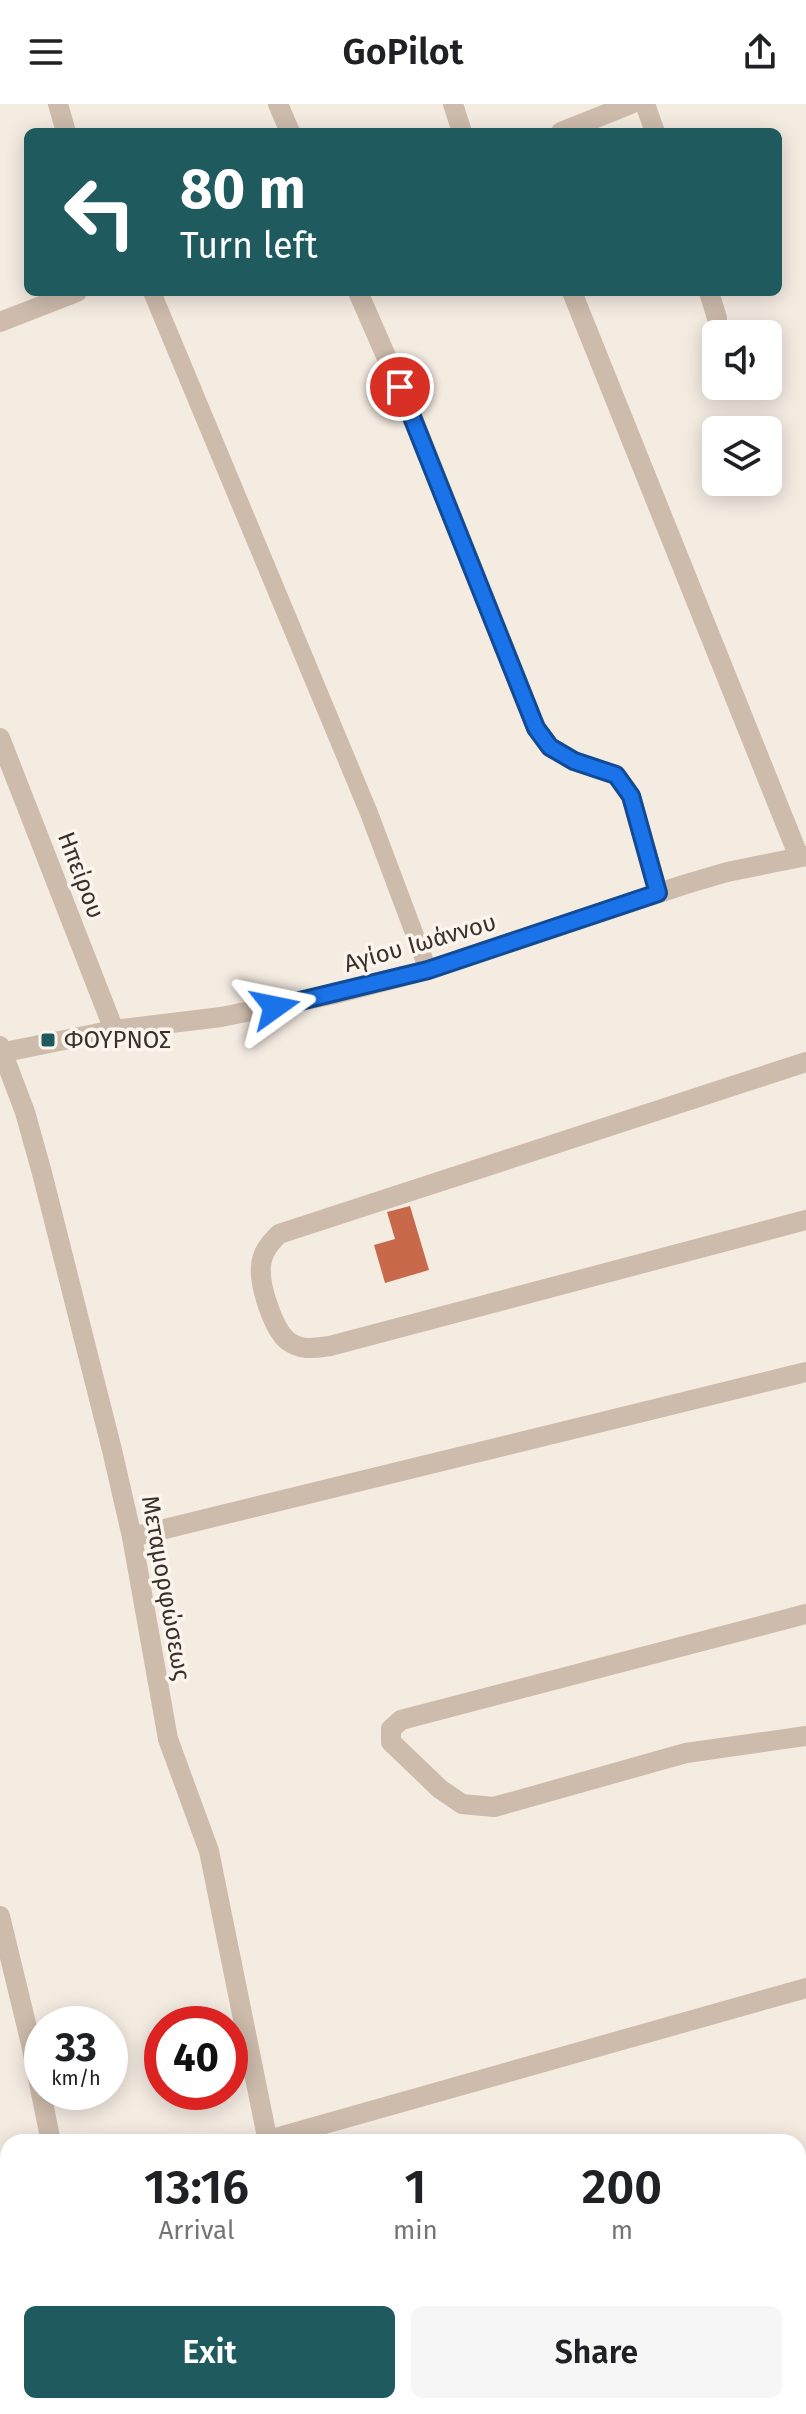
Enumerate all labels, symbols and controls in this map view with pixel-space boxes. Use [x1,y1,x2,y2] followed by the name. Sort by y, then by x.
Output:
[24,30,68,74] icon: menu
[343,30,463,74] text: GoPilot
[738,30,782,74] icon: share
[180,156,306,223] text: 80 m
[48,160,152,264] icon: left
[180,224,318,268] text: Turn left
[702,320,782,496] map controls
[702,320,782,400] button: sound
[366,353,434,421] pin
[378,365,422,409] icon: arrive
[702,416,782,496] button: layers
[52,828,110,922] street label: Ηπείρου
[341,908,499,978] street label: Αγίου Ιωάννου
[233,965,317,1049] position arrow
[64,1026,171,1054] place label: ΦΟΥΡΝΟΣ
[39,1031,57,1049] marker: ΦΟΥΡΝΟΣ
[136,1493,196,1683] street label: Μεταμορφώσεως
[144,2006,248,2110] speed limit sign: 40
[55,2024,97,2072] text: 33
[51,2066,101,2090] text: km/h
[144,2158,249,2216] text: 13:16
[404,2158,426,2216] text: 1
[582,2158,662,2216] text: 200
[158,2215,235,2246] text: Arrival
[393,2215,438,2246] text: min
[611,2215,633,2246] text: m
[24,2306,395,2398] button: Exit
[411,2306,782,2398] button: Share

